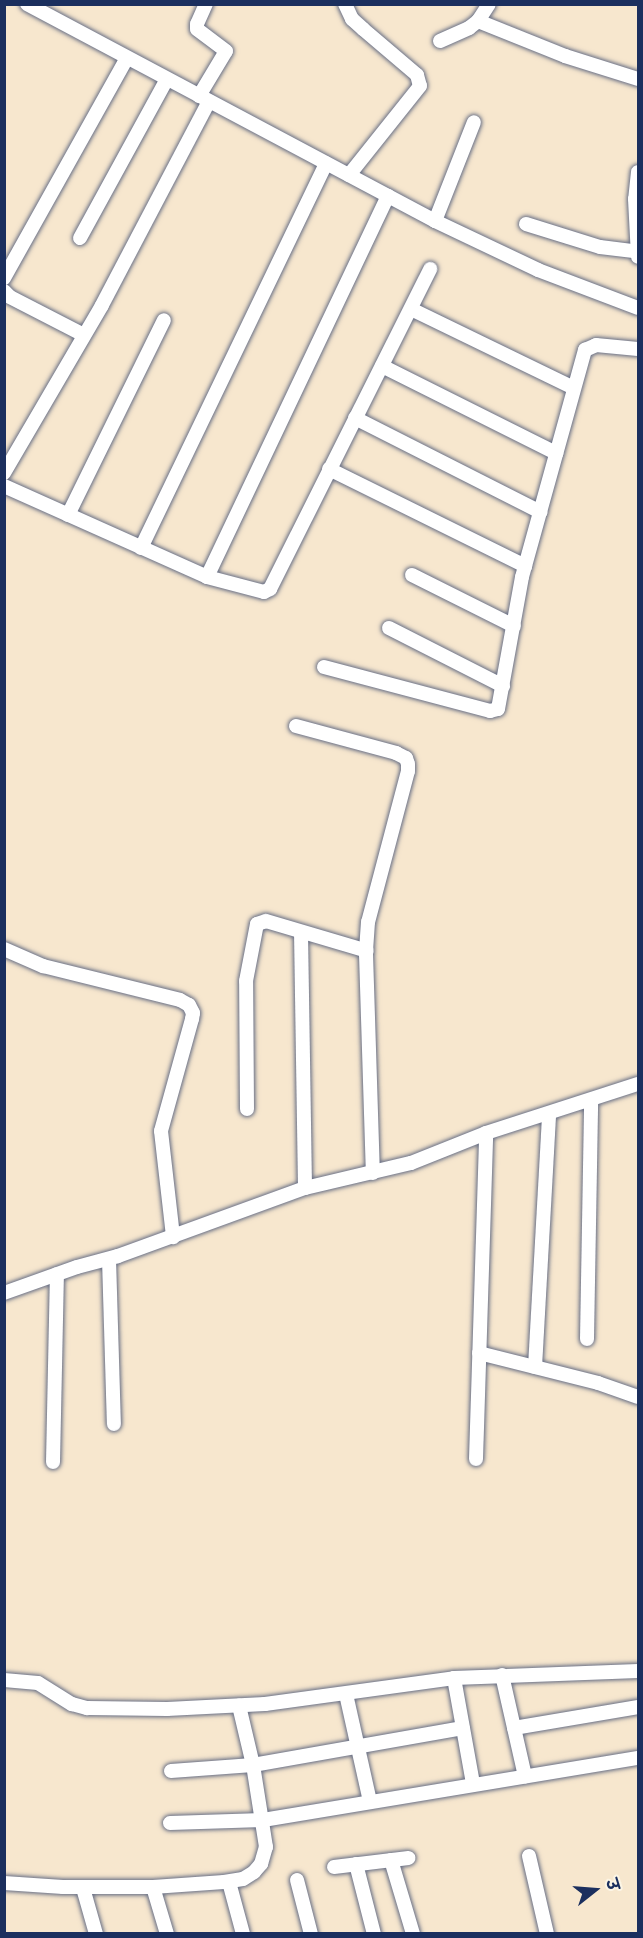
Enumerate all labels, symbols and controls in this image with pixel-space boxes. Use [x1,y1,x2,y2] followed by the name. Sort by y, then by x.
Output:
[565,1860,625,1920] north arrow
[601,1877,623,1893] text: उ

